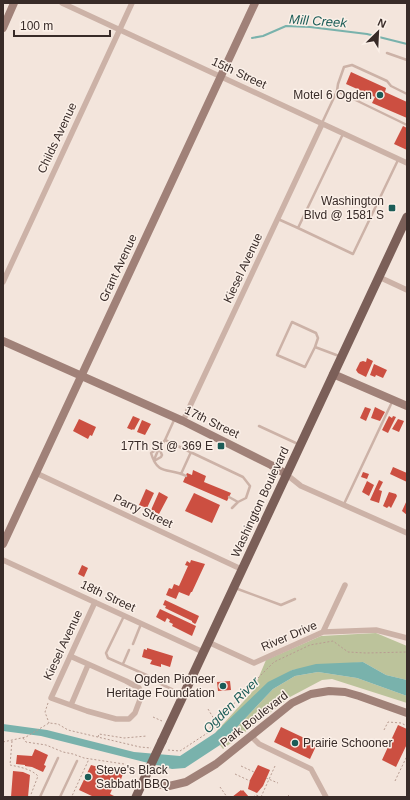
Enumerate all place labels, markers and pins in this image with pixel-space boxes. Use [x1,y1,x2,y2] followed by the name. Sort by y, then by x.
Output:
[293,88,372,102] place label: Motel 6 Ogden
[375,90,385,100] marker: Motel 6 Ogden
[304,194,384,222] place label: Washington Blvd @ 1581 S
[387,203,397,213] marker: Washington Blvd @ 1581 S
[121,439,213,453] place label: 17Th St @ 369 E
[216,441,226,451] marker: 17Th St @ 369 E
[106,672,215,700] place label: Ogden Pioneer Heritage Foundation
[218,681,228,691] marker: Ogden Pioneer Heritage Foundation
[303,736,392,750] place label: Prairie Schooner
[290,738,300,748] marker: Prairie Schooner
[96,763,169,791] place label: Steve's Black Sabbath BBQ
[83,772,93,782] marker: Steve's Black Sabbath BBQ

